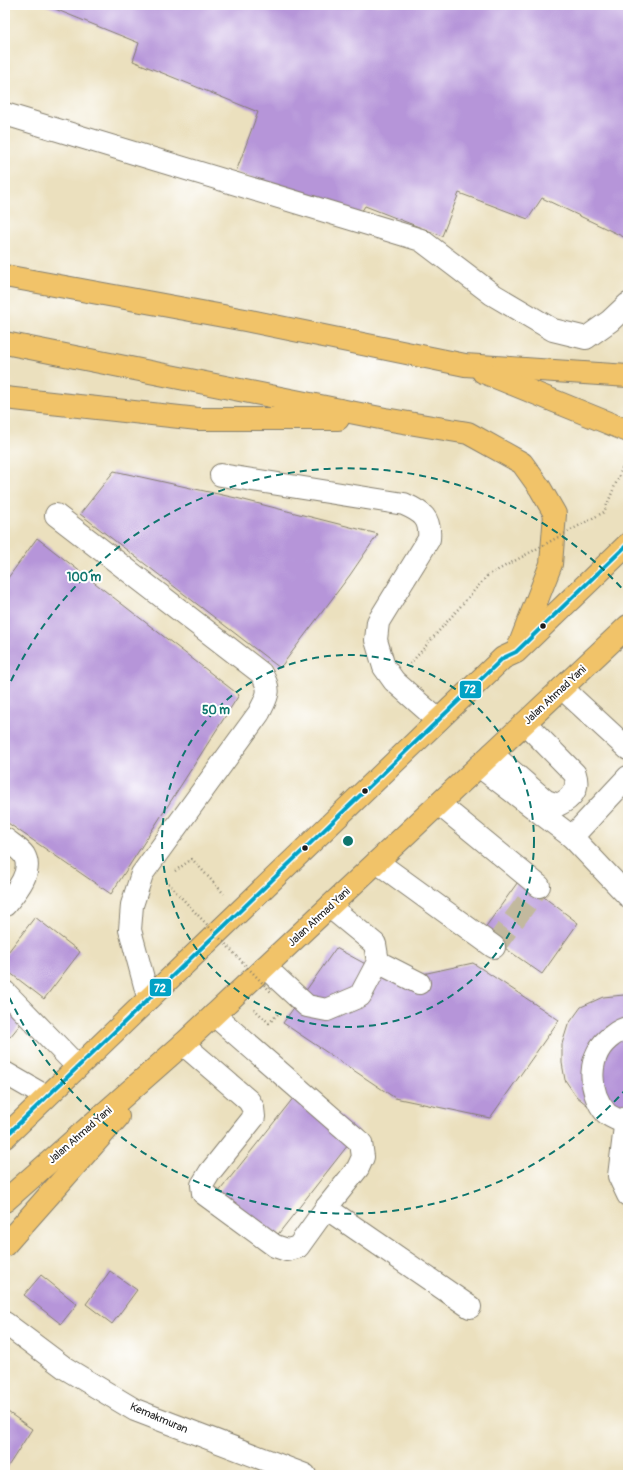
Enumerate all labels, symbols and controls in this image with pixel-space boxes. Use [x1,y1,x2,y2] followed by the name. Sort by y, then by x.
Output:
[67,570,102,585] text: 100 m
[538,621,548,631] unlabelled marker
[521,663,589,727] street label: Jalan Ahmad Yani
[459,680,482,699] line badge: 72
[464,683,476,696] text: 72
[202,703,230,718] text: 50 m
[360,786,370,796] unlabelled marker
[341,834,355,848] centre of rings
[300,843,310,853] unlabelled marker
[285,885,353,949] street label: Jalan Ahmad Yani
[149,978,172,997] line badge: 72
[154,982,166,995] text: 72
[45,1104,115,1166] street label: Jalan Ahmad Yani
[128,1400,190,1436] street label: Kemakmuran

